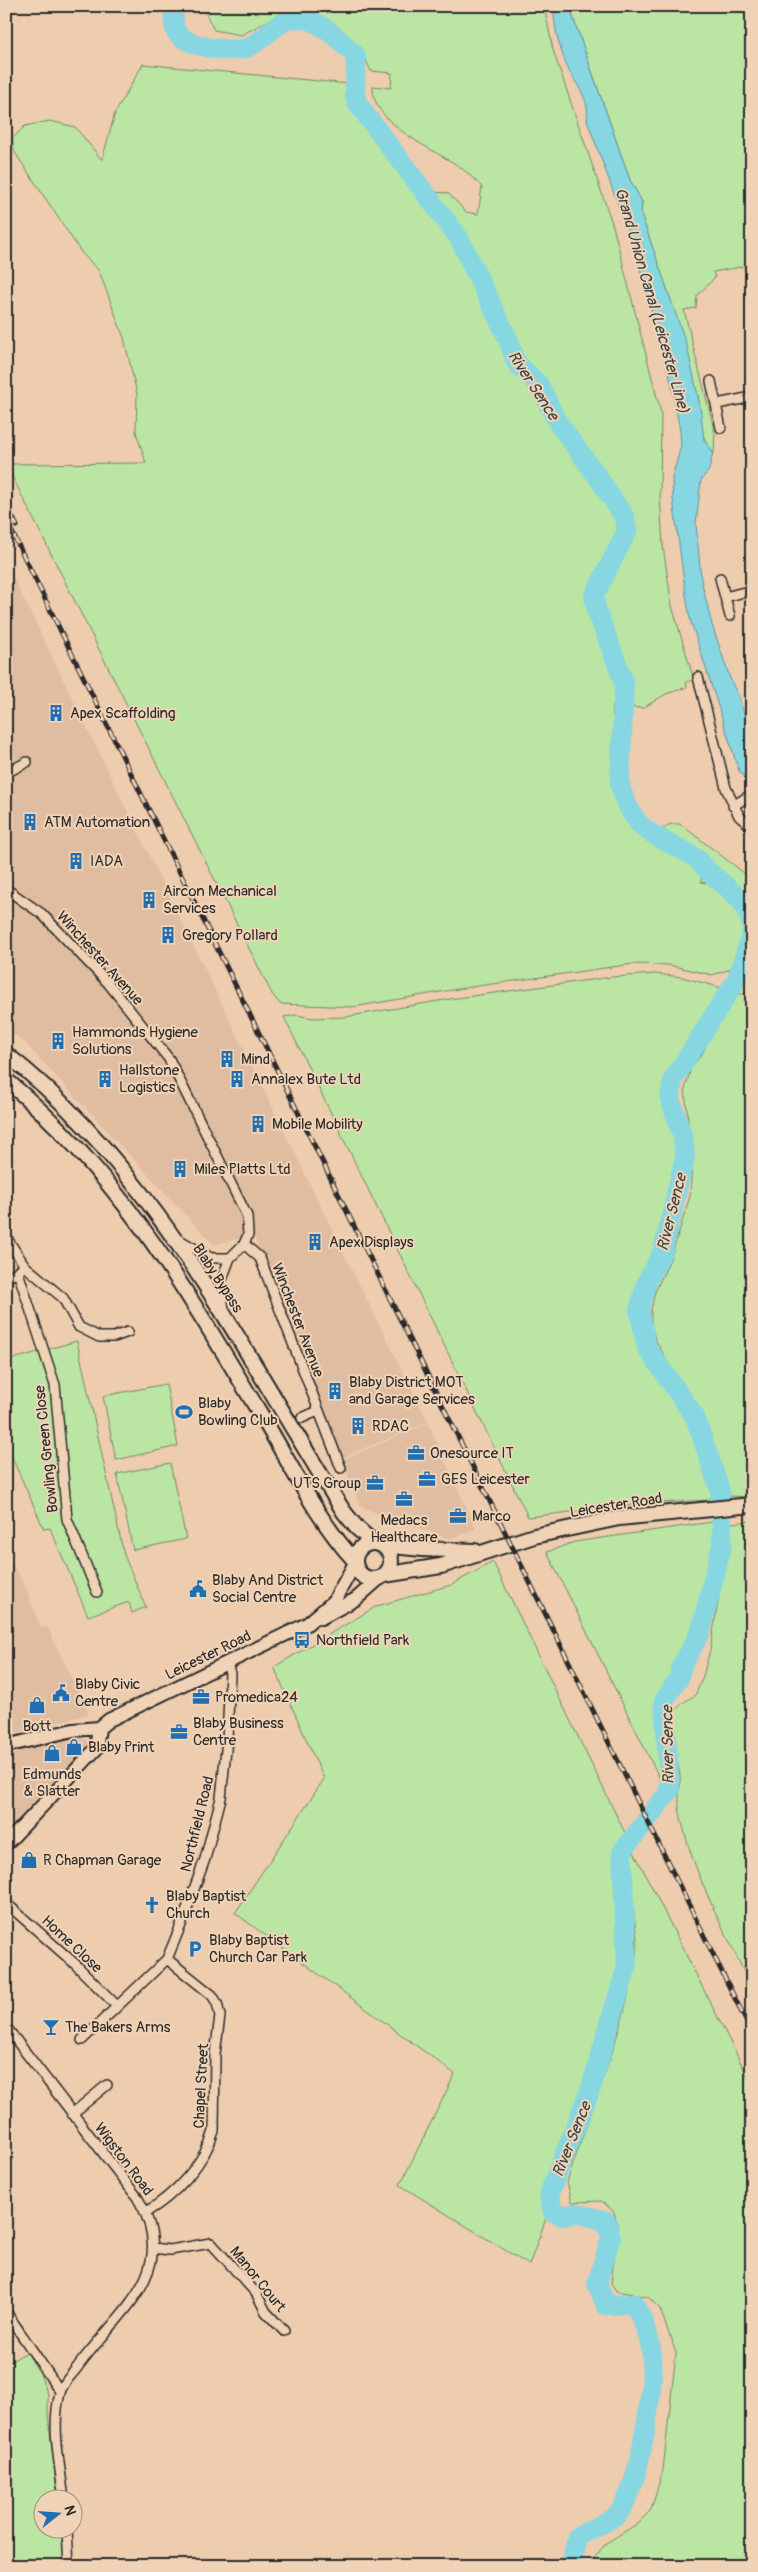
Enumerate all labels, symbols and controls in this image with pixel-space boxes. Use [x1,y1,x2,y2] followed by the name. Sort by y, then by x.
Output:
[610,185,694,416] water label: Grand Union Canal (Leicester Line)
[503,347,564,426] water label: River Sence
[46,703,66,723] building icon: Apex Scaffolding
[70,704,176,723] place label: Apex Scaffolding
[20,812,40,832] building icon: ATM Automation
[44,813,150,832] place label: ATM Automation
[66,851,86,871] building icon: IADA
[90,852,123,871] place label: IADA
[163,882,277,918] place label: Aircon Mechanical Services
[139,890,159,910] building icon: Aircon Mechanical Services
[52,907,147,1010] street label: Winchester Avenue
[158,925,178,945] building icon: Gregory Pollard
[182,926,278,945] place label: Gregory Pollard
[72,1023,199,1059] place label: Hammonds Hygiene Solutions
[48,1031,68,1051] building icon: Hammonds Hygiene Solutions
[217,1049,237,1069] building icon: Mind
[241,1050,270,1069] place label: Mind
[119,1061,180,1097] place label: Hallstone Logistics
[95,1069,115,1089] building icon: Hallstone Logistics
[227,1069,247,1089] building icon: Annalex Bute Ltd
[251,1070,361,1089] place label: Annalex Bute Ltd
[248,1114,268,1134] building icon: Mobile Mobility
[272,1115,363,1134] place label: Mobile Mobility
[170,1159,190,1179] building icon: Miles Platts Ltd
[194,1160,291,1179] place label: Miles Platts Ltd
[653,1170,692,1253] water label: River Sence
[305,1232,325,1252] building icon: Apex Displays
[329,1233,414,1252] place label: Apex Displays
[188,1240,247,1317] street label: Blaby Bypass
[267,1260,328,1381] street label: Winchester Avenue
[349,1373,475,1409] place label: Blaby District MOT and Garage Services
[325,1381,345,1401] building icon: Blaby District MOT and Garage Services
[30,1384,63,1514] street label: Bowling Green Close
[198,1394,278,1430] place label: Blaby Bowling Club
[174,1402,194,1422] sports icon: Blaby Bowling Club
[348,1416,368,1436] building icon: RDAC
[372,1417,409,1436] place label: RDAC
[406,1443,426,1463] office icon: Onesource IT
[430,1444,514,1463] place label: Onesource IT
[417,1469,437,1489] office icon: GES Leicester
[441,1470,530,1489] place label: GES Leicester
[365,1473,385,1493] office icon: UTS Group
[293,1474,361,1493] place label: UTS Group
[394,1489,414,1509] office icon: Medacs Healthcare
[568,1489,664,1522] street label: Leicester Road
[448,1506,468,1526] office icon: Marco
[472,1507,511,1526] place label: Marco
[371,1511,438,1547] place label: Medacs Healthcare
[212,1571,324,1607] place label: Blaby And District Social Centre
[188,1579,208,1599] public building icon: Blaby And District Social Centre
[162,1626,254,1684] street label: Leicester Road
[292,1630,312,1650] bus stop icon: Northfield Park
[316,1631,410,1650] place label: Northfield Park
[75,1675,141,1711] place label: Blaby Civic Centre
[51,1683,71,1703] public building icon: Blaby Civic Centre
[191,1687,211,1707] office icon: Promedica24
[215,1688,298,1707] place label: Promedica24
[27,1695,47,1715] shop icon: Bott
[657,1703,679,1785] water label: River Sence
[193,1714,284,1750] place label: Blaby Business Centre
[23,1717,52,1736] place label: Bott
[169,1722,189,1742] office icon: Blaby Business Centre
[64,1737,84,1757] shop icon: Blaby Print
[88,1738,155,1757] place label: Blaby Print
[42,1743,62,1763] shop icon: Edmunds & Slatter
[23,1765,82,1801] place label: Edmunds & Slatter
[176,1774,219,1874] street label: Northfield Road
[19,1850,39,1870] shop icon: R Chapman Garage
[43,1851,162,1870] place label: R Chapman Garage
[166,1887,247,1923] place label: Blaby Baptist Church
[142,1895,162,1915] church icon: Blaby Baptist Church
[37,1911,106,1978] street label: Home Close
[209,1931,308,1967] place label: Blaby Baptist Church Car Park
[185,1939,205,1959] parking icon: Blaby Baptist Church Car Park
[41,2017,61,2037] bar icon: The Bakers Arms
[65,2018,171,2037] place label: The Bakers Arms
[190,2042,213,2129] street label: Chapel Street
[548,2097,597,2180] water label: River Sence
[90,2119,157,2200] street label: Wigston Road
[225,2243,290,2317] street label: Manor Court
[32,2490,82,2540] north arrow
[60,2503,79,2517] text: N

